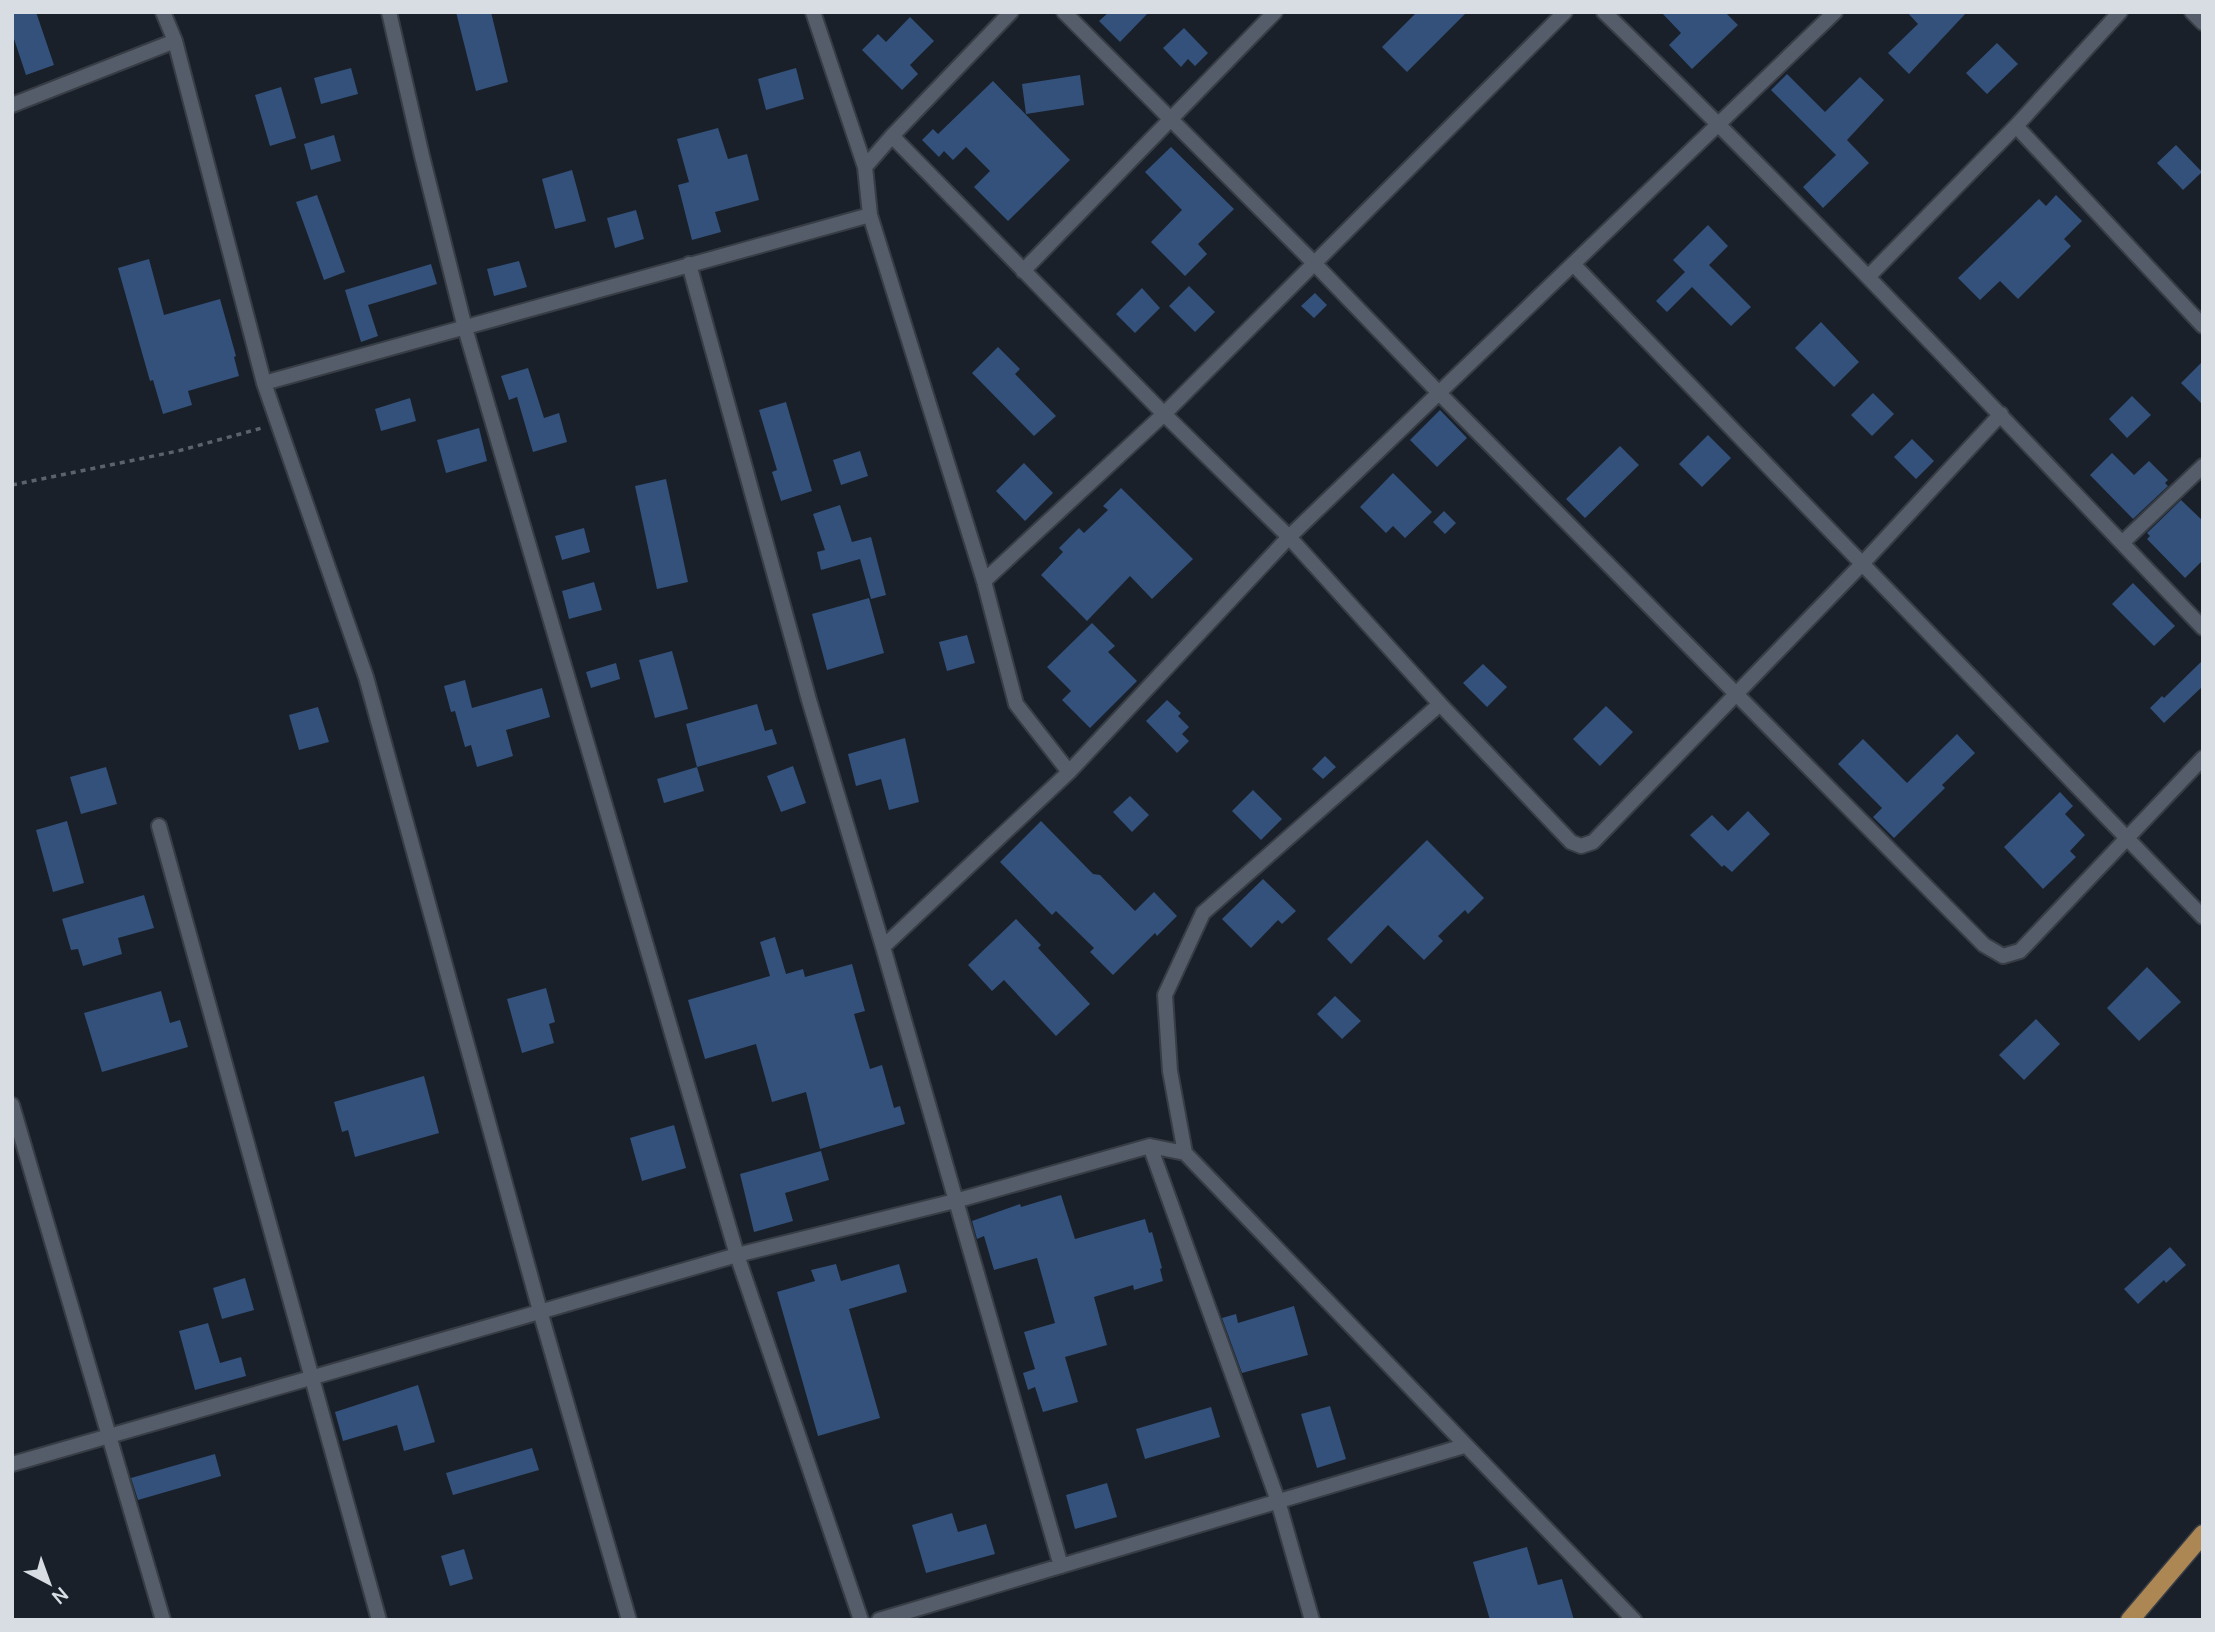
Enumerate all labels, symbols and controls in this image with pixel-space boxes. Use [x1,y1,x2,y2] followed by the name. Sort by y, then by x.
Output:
[14,1548,84,1618] north arrow
[46,1582,74,1610] text: N

